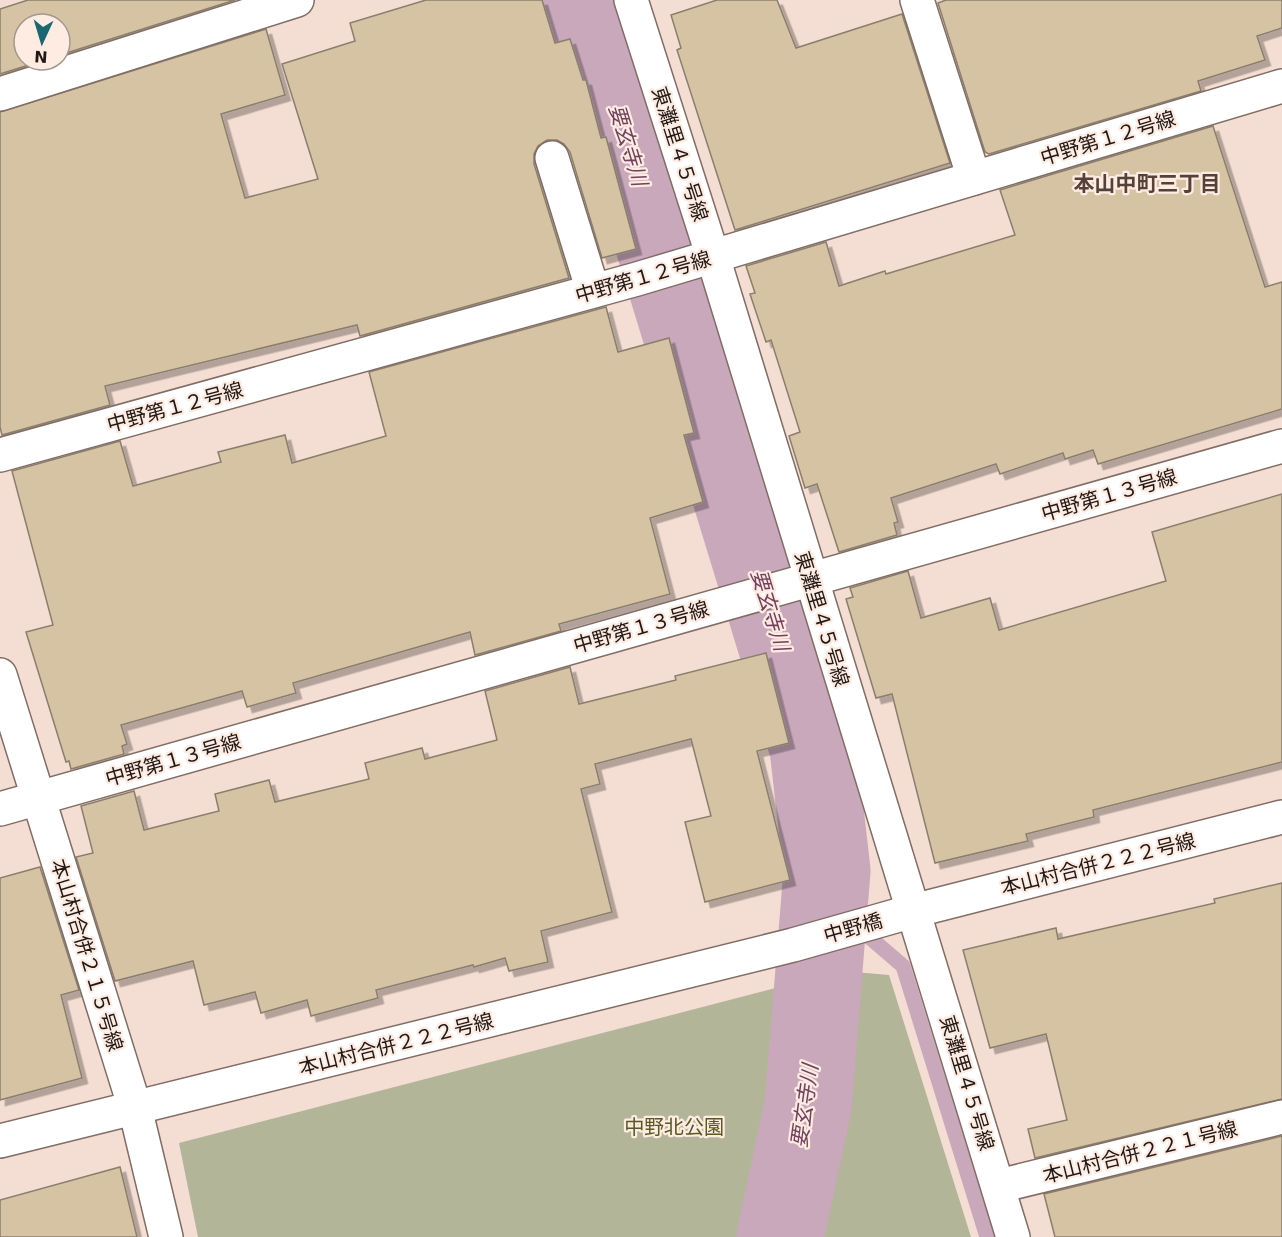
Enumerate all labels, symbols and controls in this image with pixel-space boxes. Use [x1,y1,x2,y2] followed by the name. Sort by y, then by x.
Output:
[12,12,72,72] north arrow
[34,47,48,66] text: N
[647,84,713,224] street label: 東灘里４５号線
[604,101,652,191] water label: 要玄寺川
[1038,106,1178,170] street label: 中野第１２号線
[1074,172,1221,196] district label: 本山中町三丁目
[572,246,714,308] street label: 中野第１２号線
[104,377,246,437] street label: 中野第１２号線
[1038,464,1180,526] street label: 中野第１３号線
[790,549,854,689] street label: 東灘里４５号線
[746,566,794,656] water label: 要玄寺川
[570,596,712,658] street label: 中野第１３号線
[102,729,244,791] street label: 中野第１３号線
[998,828,1198,900] street label: 本山村合併２２２号線
[46,856,128,1054] street label: 本山村合併２１５号線
[821,908,885,948] street label: 中野橋
[296,1008,496,1080] street label: 本山村合併２２２号線
[935,1013,999,1153] street label: 東灘里４５号線
[787,1061,823,1149] water label: 要玄寺川
[624,1115,724,1139] park label: 中野北公園
[1040,1116,1240,1188] street label: 本山村合併２２１号線

